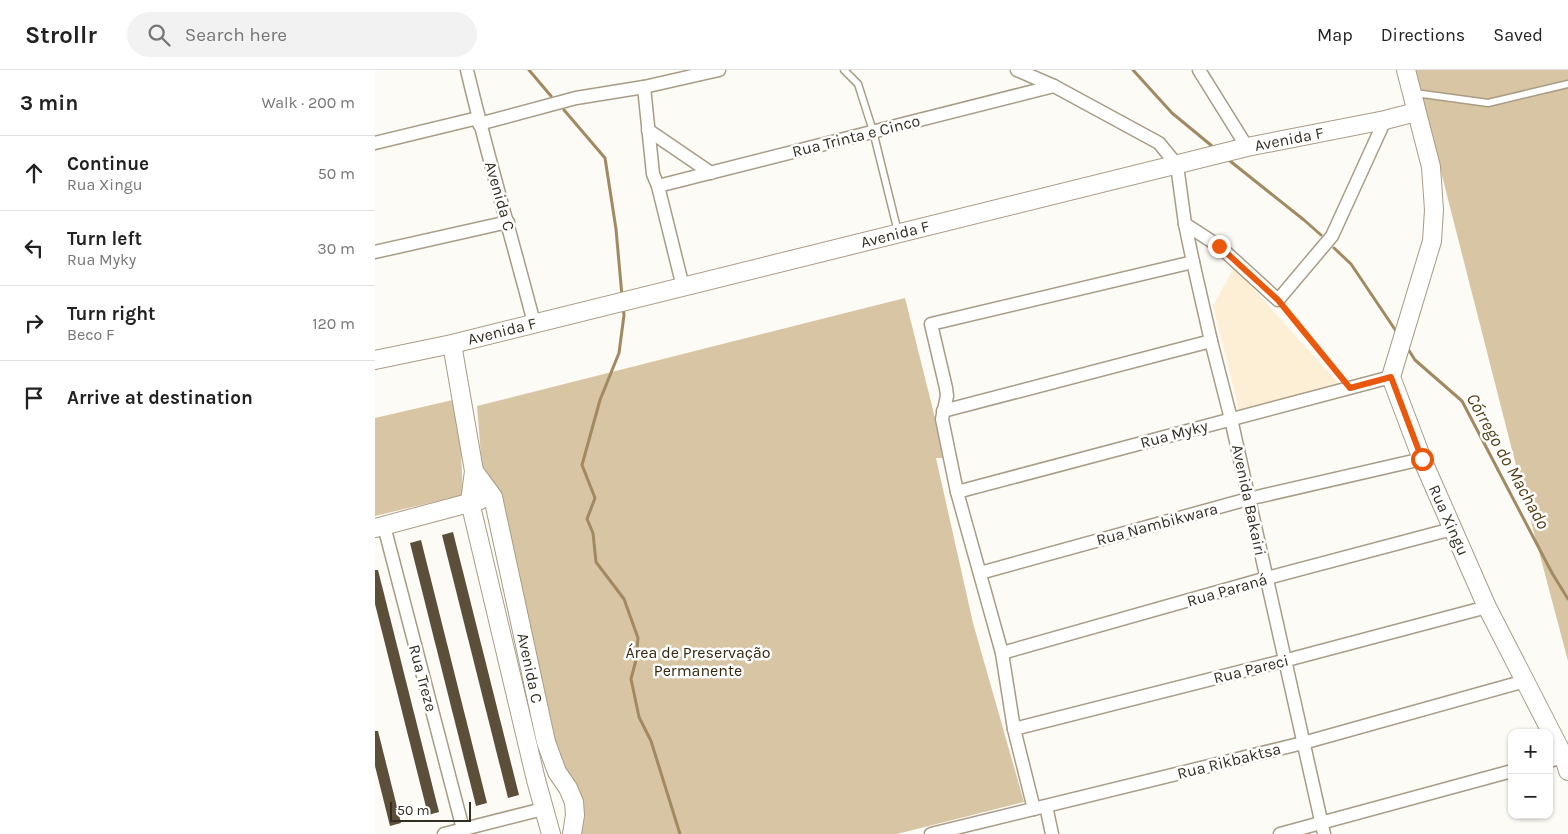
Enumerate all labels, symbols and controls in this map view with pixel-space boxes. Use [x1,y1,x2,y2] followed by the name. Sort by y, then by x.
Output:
[127,12,477,57] search box
[25,21,97,49] text: Strollr
[145,21,173,49] icon: search
[185,24,287,46] text: Search here
[1317,24,1353,46] text: Map
[1381,24,1465,46] text: Directions
[1493,24,1543,46] text: Saved
[20,91,78,115] text: 3 min
[261,93,355,112] text: Walk · 200 m
[790,111,922,161] street label: Rua Trinta e Cinco
[1253,123,1325,155] street label: Avenida F
[67,153,149,175] text: Continue
[20,159,48,187] icon: ahead
[481,159,519,233] street label: Avenida C
[318,164,355,183] text: 50 m
[67,175,143,194] text: Rua Xingu
[859,216,931,252] street label: Avenida F
[67,228,142,250] text: Turn left
[20,234,48,262] icon: left
[1208,235,1231,258] route end
[317,239,355,258] text: 30 m
[67,250,136,269] text: Rua Myky
[67,303,156,325] text: Turn right
[20,309,48,337] icon: right
[466,313,538,349] street label: Avenida F
[312,314,355,333] text: 120 m
[67,325,114,344] text: Beco F
[20,384,48,412] icon: arrive
[67,387,253,409] text: Arrive at destination
[1462,389,1555,533] water label: Córrego do Machado
[1138,416,1210,452] street label: Rua Myky
[1228,443,1270,557] street label: Avenida Bakairi
[1411,448,1434,471] route start
[1425,482,1473,558] street label: Rua Xingu
[1094,499,1220,549] street label: Rua Nambikwara
[1185,569,1269,611] street label: Rua Paraná
[513,631,547,705] street label: Avenida C
[405,642,441,714] street label: Rua Treze
[625,643,771,680] park label: Área de Preservação Permanente
[1211,650,1291,688] street label: Rua Pareci
[1508,729,1553,819] map controls
[1508,729,1553,774] button: +
[1175,739,1283,783] street label: Rua Rikbaktsa
[1508,774,1553,819] button: −
[390,799,471,822] scale bar
[397,802,430,819] text: 50 m

